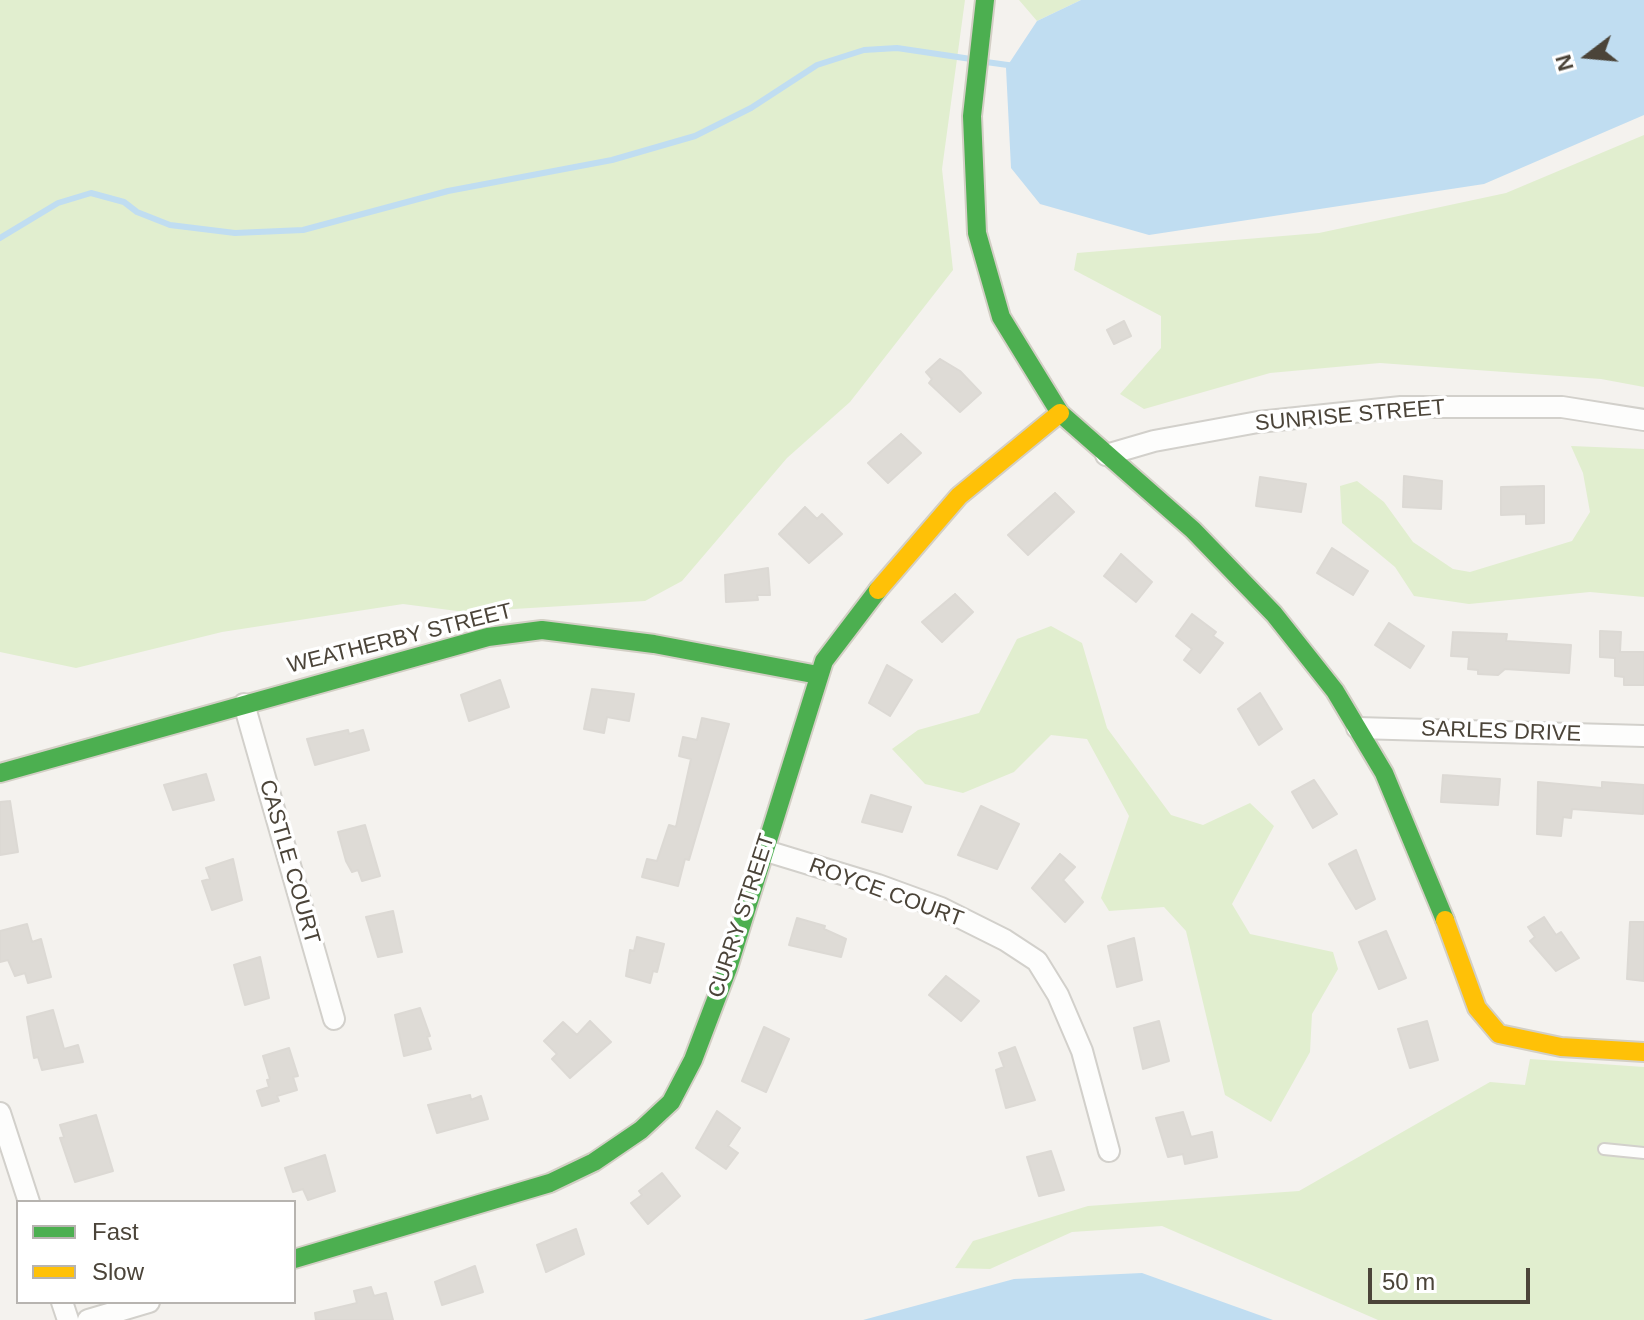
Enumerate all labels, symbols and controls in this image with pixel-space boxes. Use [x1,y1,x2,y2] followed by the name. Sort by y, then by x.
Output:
[1548,16,1628,96] north arrow
[1550,52,1579,74] text: N
[1254,395,1446,437] street label: SUNRISE STREET
[285,598,515,680] street label: WEATHERBY STREET
[1421,716,1581,748] street label: SARLES DRIVE
[253,777,325,947] street label: CASTLE COURT
[703,831,781,1001] street label: CURRY STREET
[805,853,967,933] street label: ROYCE COURT
[16,1200,296,1304] legend
[92,1218,139,1245] text: Fast
[1372,1252,1534,1302] scale bar
[92,1258,144,1285] text: Slow
[1382,1268,1435,1295] text: 50 m

